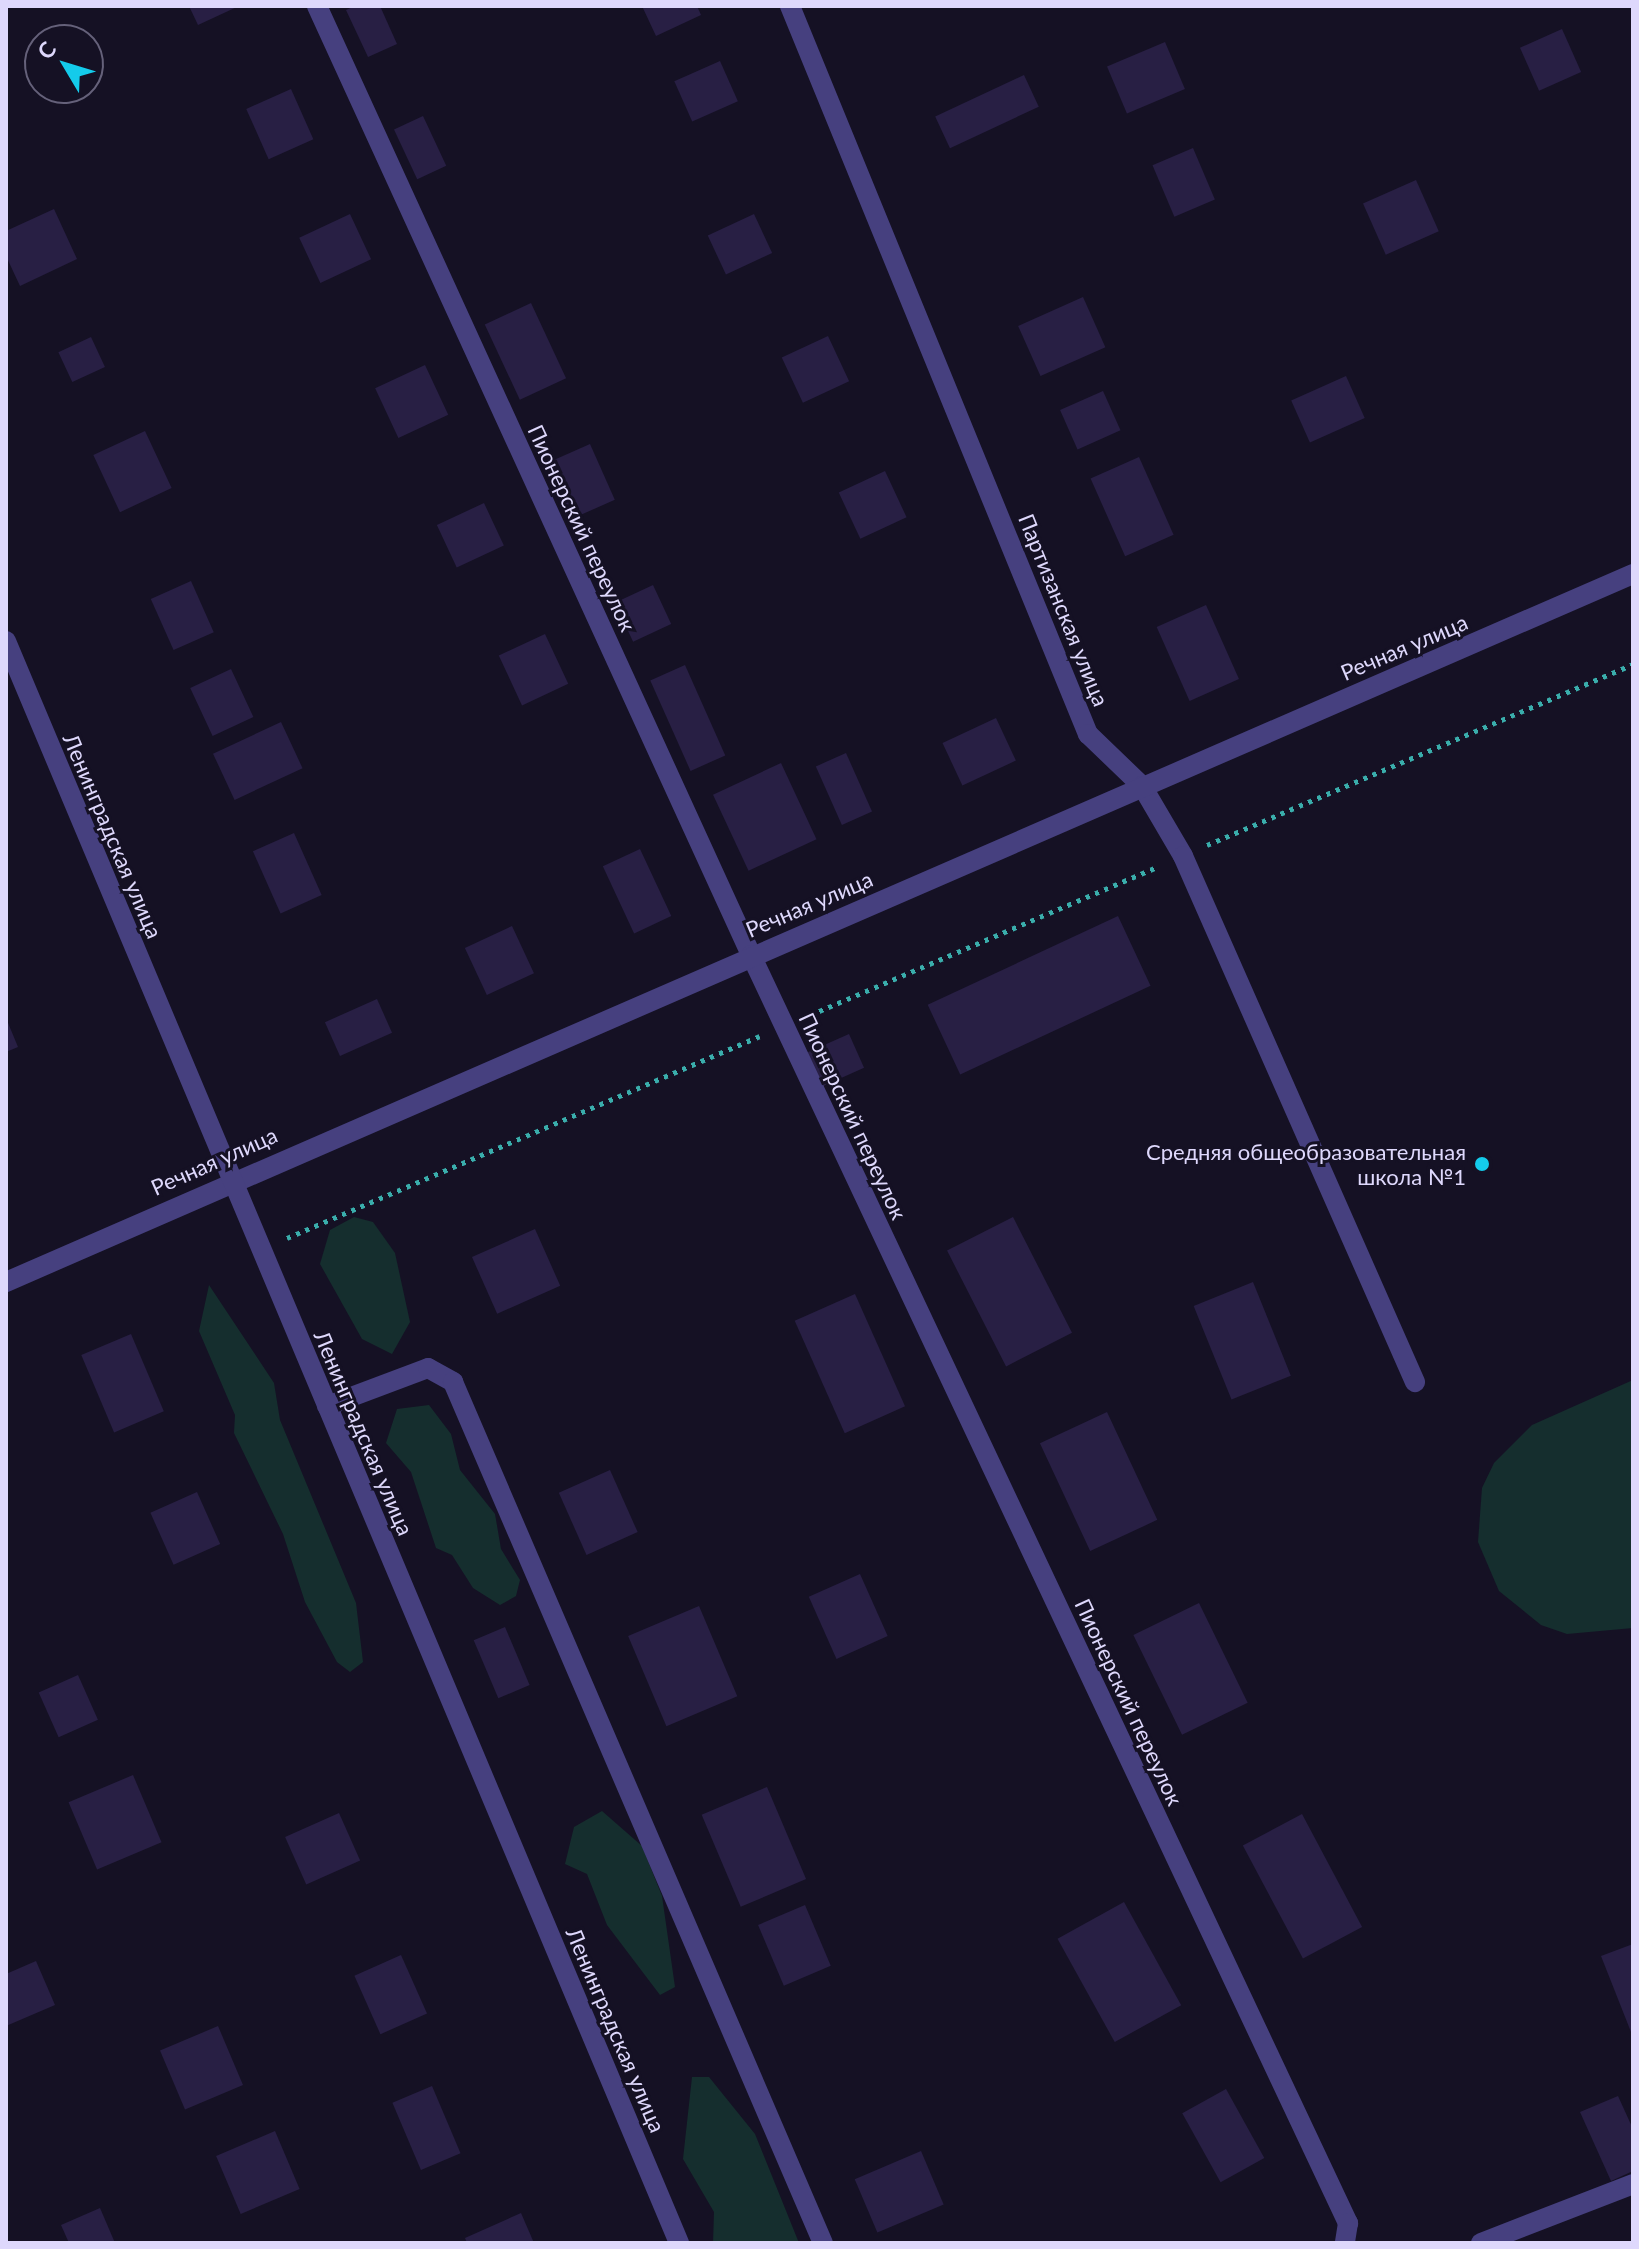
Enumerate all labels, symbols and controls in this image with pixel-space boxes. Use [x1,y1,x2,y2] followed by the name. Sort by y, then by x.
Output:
[24,24,104,104] north arrow
[31,36,61,64] text: С
[522,420,642,636] street label: Пионерский переулок
[1013,510,1115,710] street label: Партизанская улица
[1336,608,1472,686] street label: Речная улица
[58,730,168,942] street label: Ленинградская улица
[741,865,877,943] street label: Речная улица
[793,1008,913,1224] street label: Пионерский переулок
[147,1121,281,1201] street label: Речная улица
[1146,1138,1466,1190] place label: Средняя общеобразовательная школа №1
[1473,1155,1491,1173] marker: Средняя общеобразовательная школа №1
[309,1327,419,1539] street label: Ленинградская улица
[1069,1594,1189,1810] street label: Пионерский переулок
[561,1924,671,2136] street label: Ленинградская улица

